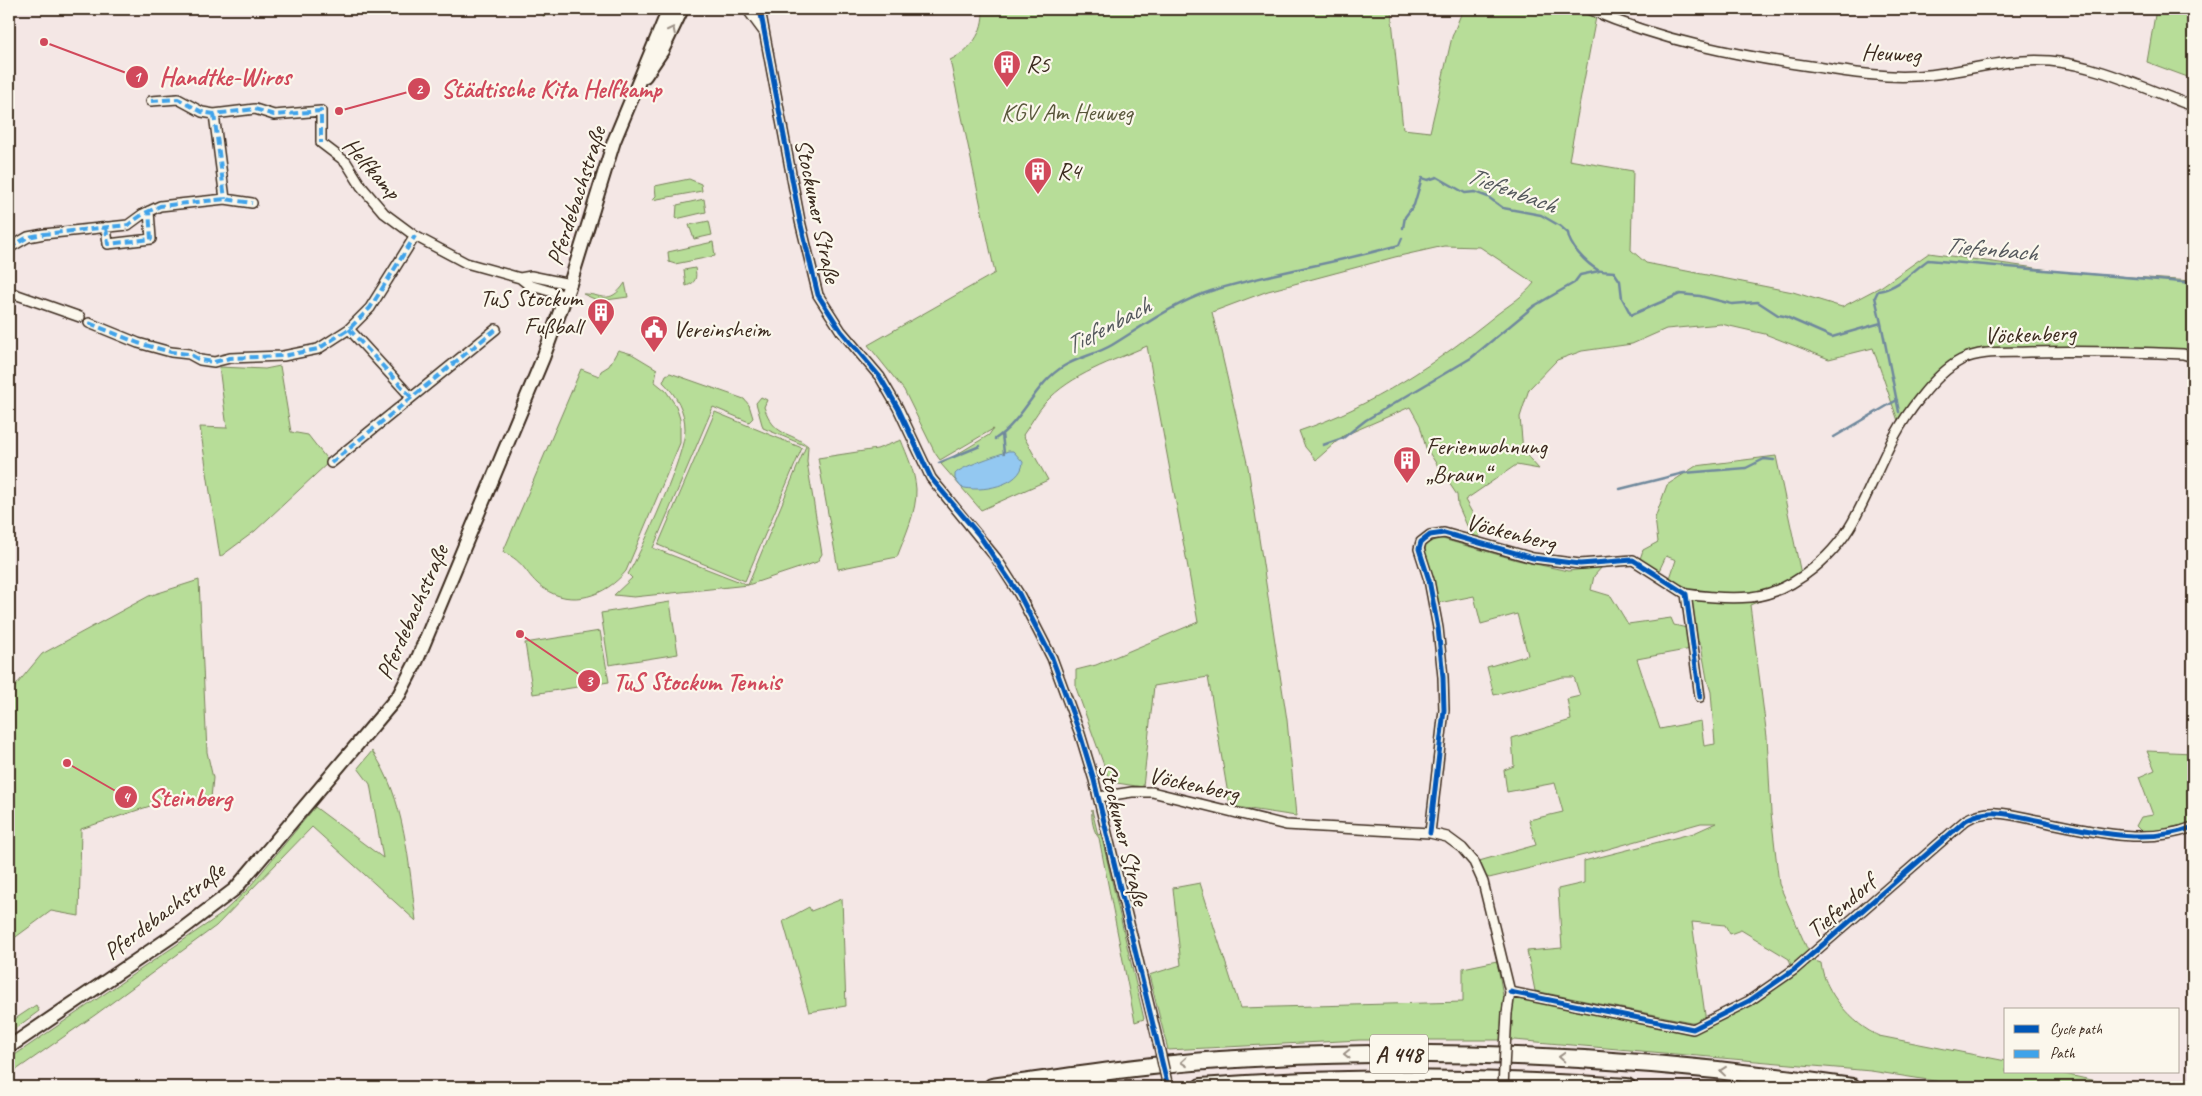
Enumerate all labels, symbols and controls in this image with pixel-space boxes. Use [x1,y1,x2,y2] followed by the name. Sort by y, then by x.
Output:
[666,26,676,35] one-way arrow
[1861,36,1924,70] street label: Heuweg
[992,49,1022,88] building icon: R5
[1026,49,1051,79] place label: R5
[125,57,301,97] callout: Handtke-Wiros
[159,61,293,93] text: Handtke-Wiros
[134,68,143,87] text: 1
[406,69,671,109] callout: Städtische Kita Helfkamp
[441,73,664,105] text: Städtische Kita Helfkamp
[416,80,424,99] text: 2
[1001,97,1134,127] park label: KGV Am Heuweg
[539,121,613,269] street label: Pferdebachstraße
[336,131,409,207] street label: Helfkamp
[788,136,848,288] street label: Stockumer Straße
[1023,156,1053,195] building icon: R4
[1057,156,1083,186] place label: R4
[1463,159,1562,221] water label: Tiefenbach
[1943,229,2040,269] water label: Tiefenbach
[480,283,586,341] place label: TuS Stockum Fußball
[1059,289,1157,362] water label: Tiefenbach
[586,297,616,336] building icon: TuS Stockum Fußball
[639,314,669,353] public building icon: Vereinsheim
[673,314,771,344] place label: Vereinsheim
[1984,317,2078,351] street label: Vöckenberg
[1426,431,1549,489] place label: Ferienwohnung „Braun“
[1392,445,1422,484] building icon: Ferienwohnung „Braun“
[1463,506,1560,558] street label: Vöckenberg
[369,538,456,684] street label: Pferdebachstraße
[577,661,791,701] callout: TuS Stockum Tennis
[613,666,783,698] text: TuS Stockum Tennis
[586,672,594,691] text: 3
[1092,759,1157,911] street label: Stockumer Straße
[1146,760,1243,808] street label: Vöckenberg
[113,777,242,817] callout: Steinberg
[148,782,235,814] text: Steinberg
[123,788,132,807] text: 4
[97,854,232,966] street label: Pferdebachstraße
[1800,864,1886,944] street label: Tiefendorf
[2004,1008,2180,1074] legend
[2050,1020,2102,1039] text: Cycle path
[1370,1034,1428,1074] road number: A 448
[2050,1044,2076,1063] text: Path
[1342,1049,1350,1060] one-way arrow
[1557,1052,1565,1063] one-way arrow
[1180,1057,1188,1068] one-way arrow
[1719,1066,1727,1077] one-way arrow

